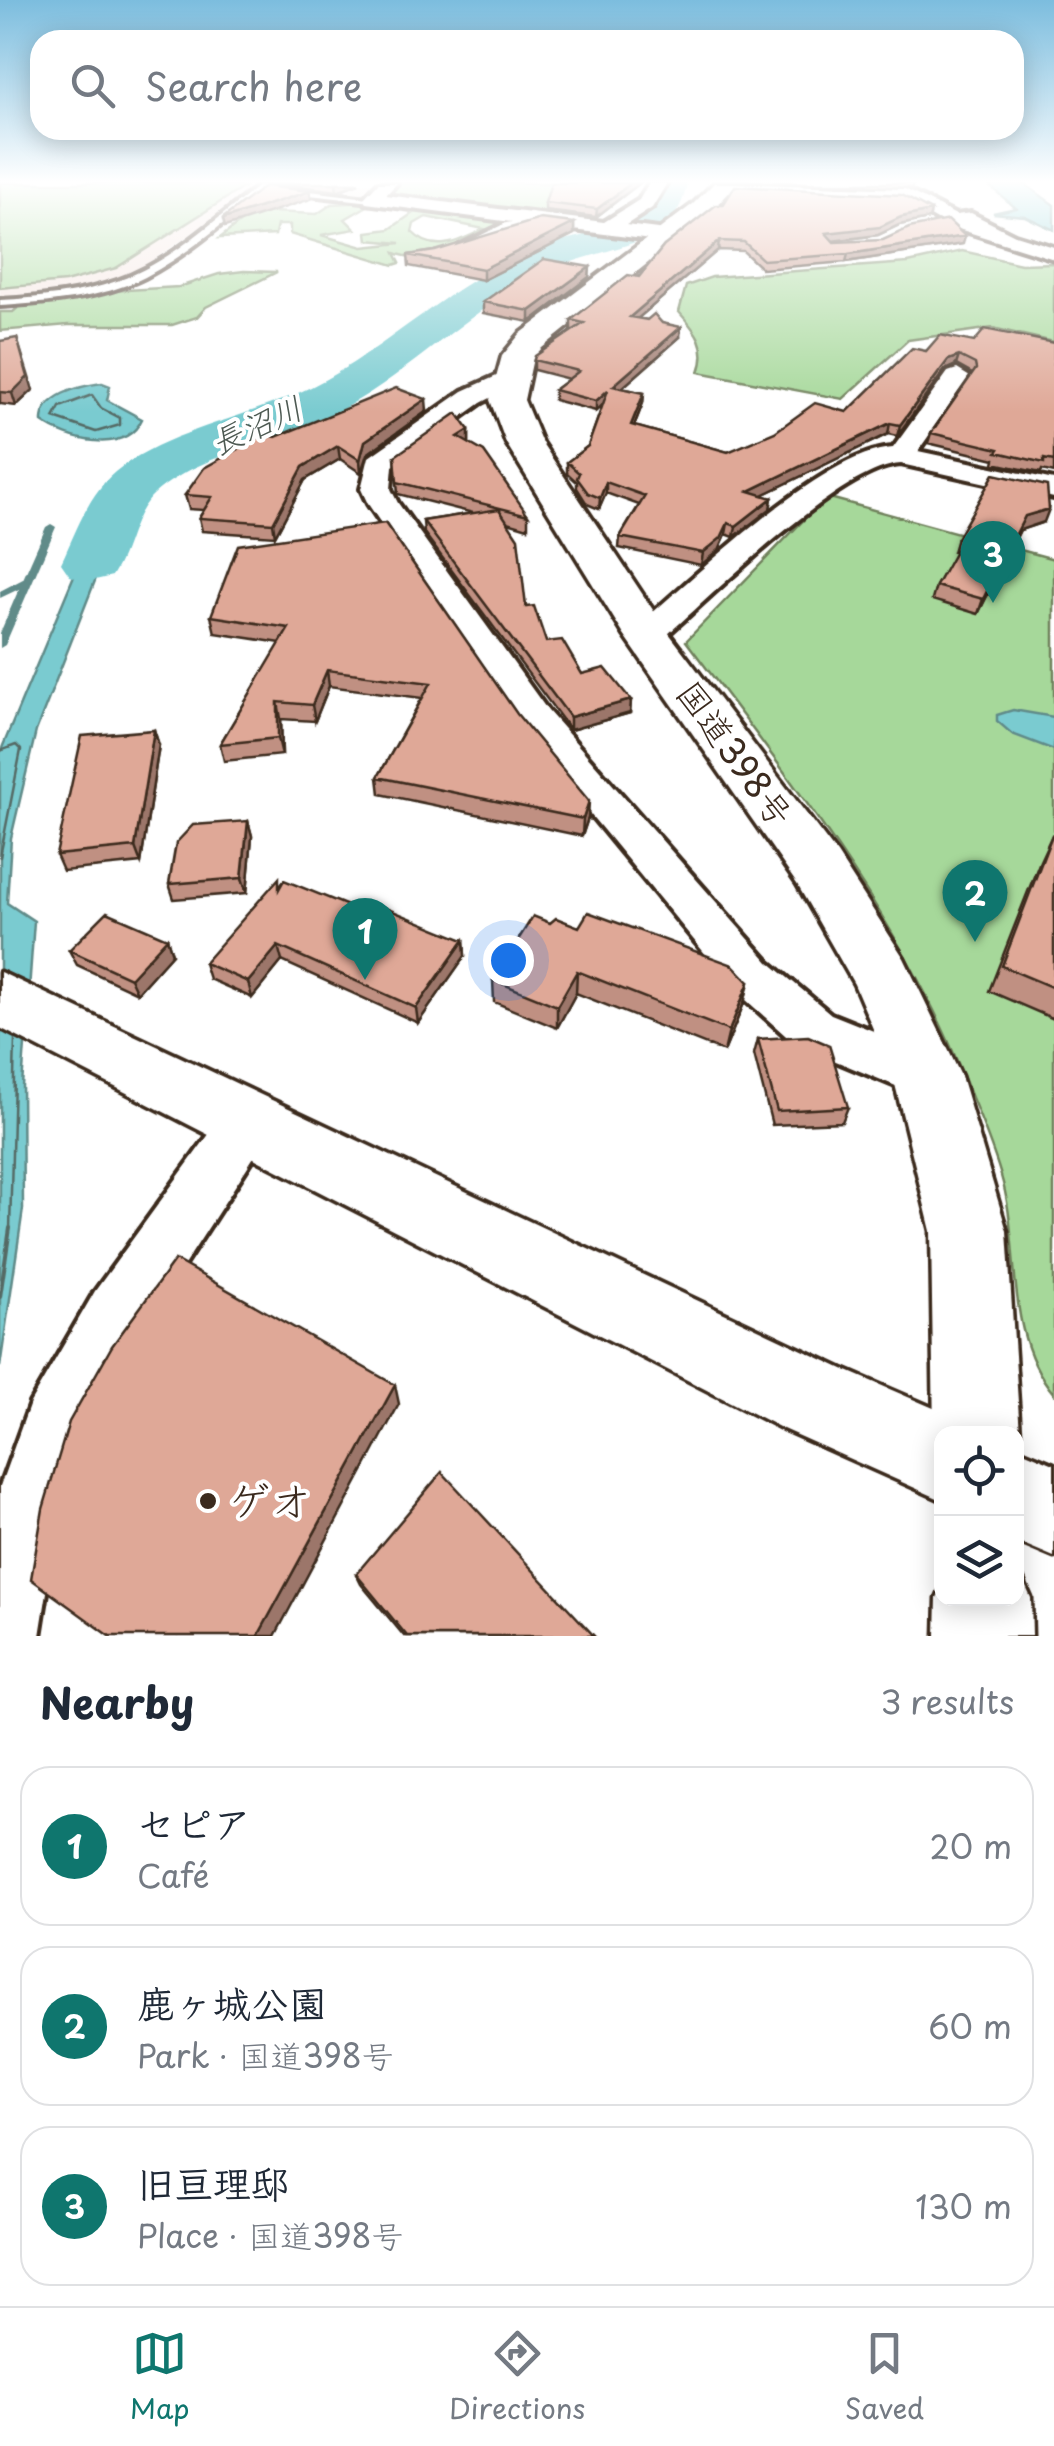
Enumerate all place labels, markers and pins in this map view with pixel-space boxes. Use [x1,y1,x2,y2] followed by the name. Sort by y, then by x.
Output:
[960,520,1026,603] pin: 3
[942,860,1008,942] pin: 2
[332,898,398,980] pin: 1
[228,1467,312,1530] place label: ゲオ
[197,1490,219,1512] marker: ゲオ

